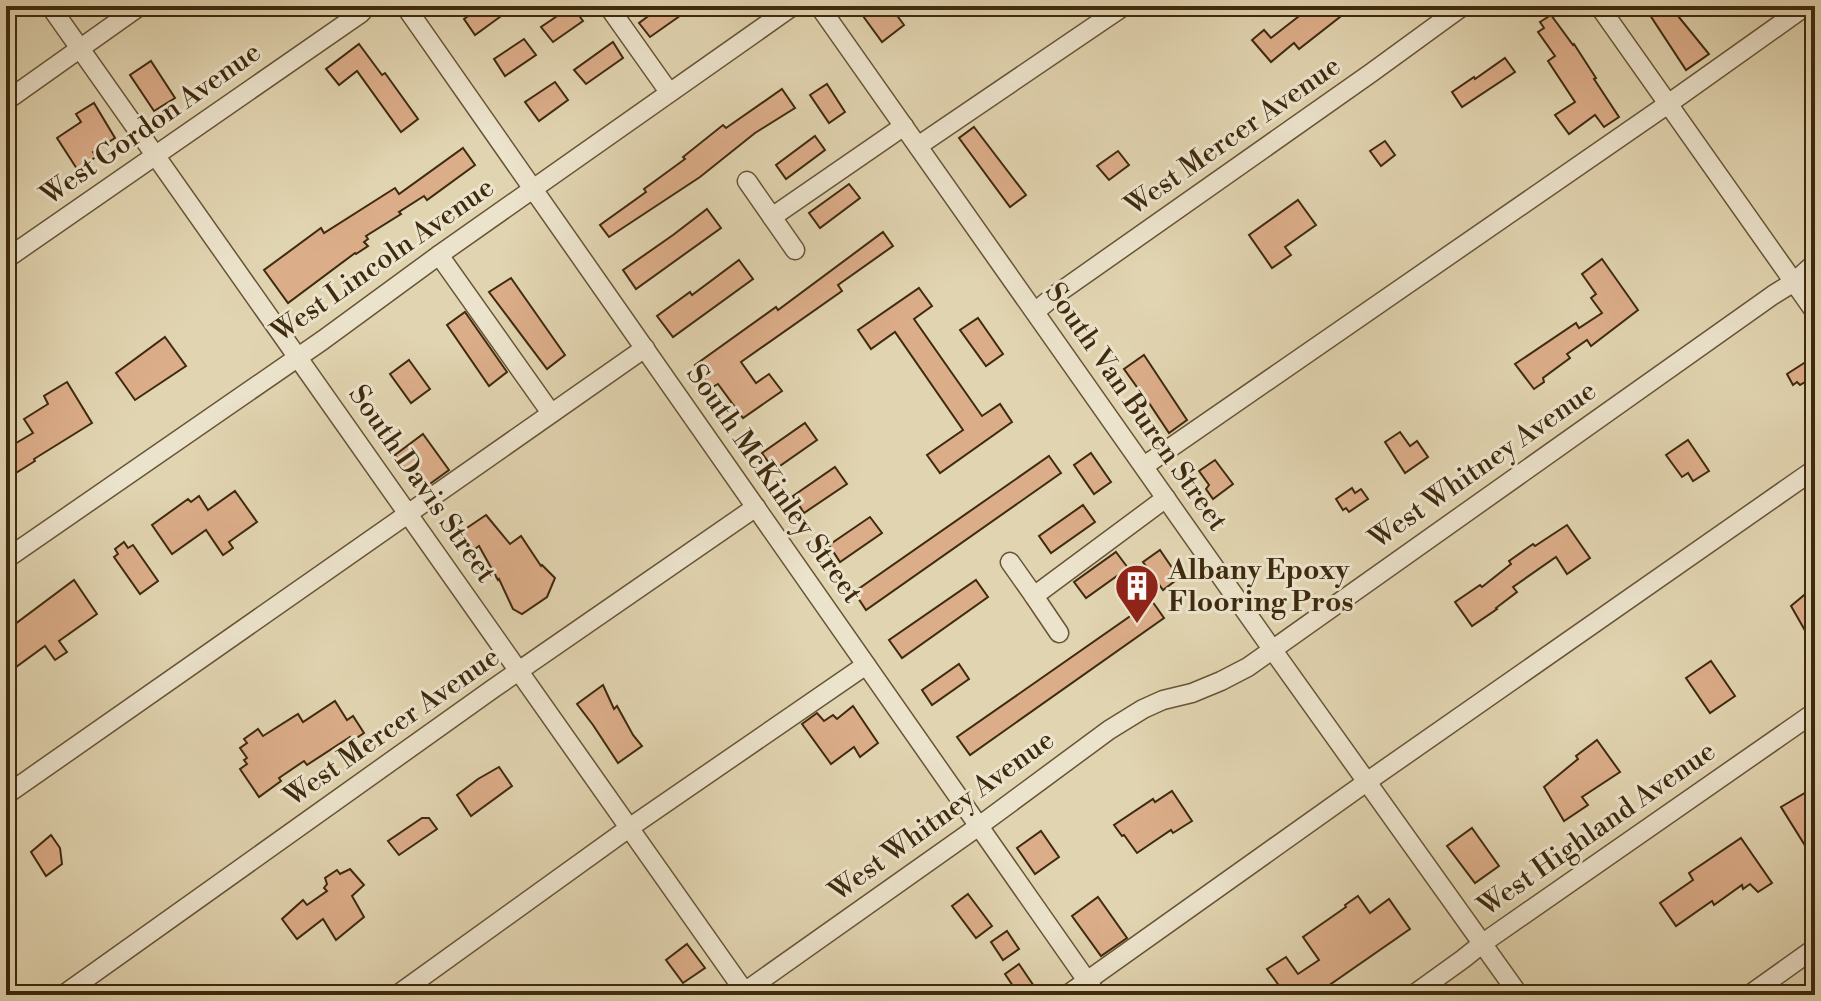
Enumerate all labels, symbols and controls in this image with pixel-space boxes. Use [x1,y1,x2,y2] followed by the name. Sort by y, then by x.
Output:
[33,35,268,214] street label: West Gordon Avenue
[1118,49,1347,224] street label: West Mercer Avenue
[264,170,501,350] street label: West Lincoln Avenue
[1037,276,1235,538] street label: South Van Buren Street
[678,358,870,610] street label: South McKinley Street
[1362,373,1603,557] street label: West Whitney Avenue
[341,378,503,590] street label: South Davis Street
[1167,553,1353,620] place label: Albany Epoxy Flooring Pros
[1113,562,1161,625] building icon: Albany Epoxy Flooring Pros
[277,640,506,815] street label: West Mercer Avenue
[822,723,1061,910] street label: West Whitney Avenue
[1471,734,1722,925] street label: West Highland Avenue

